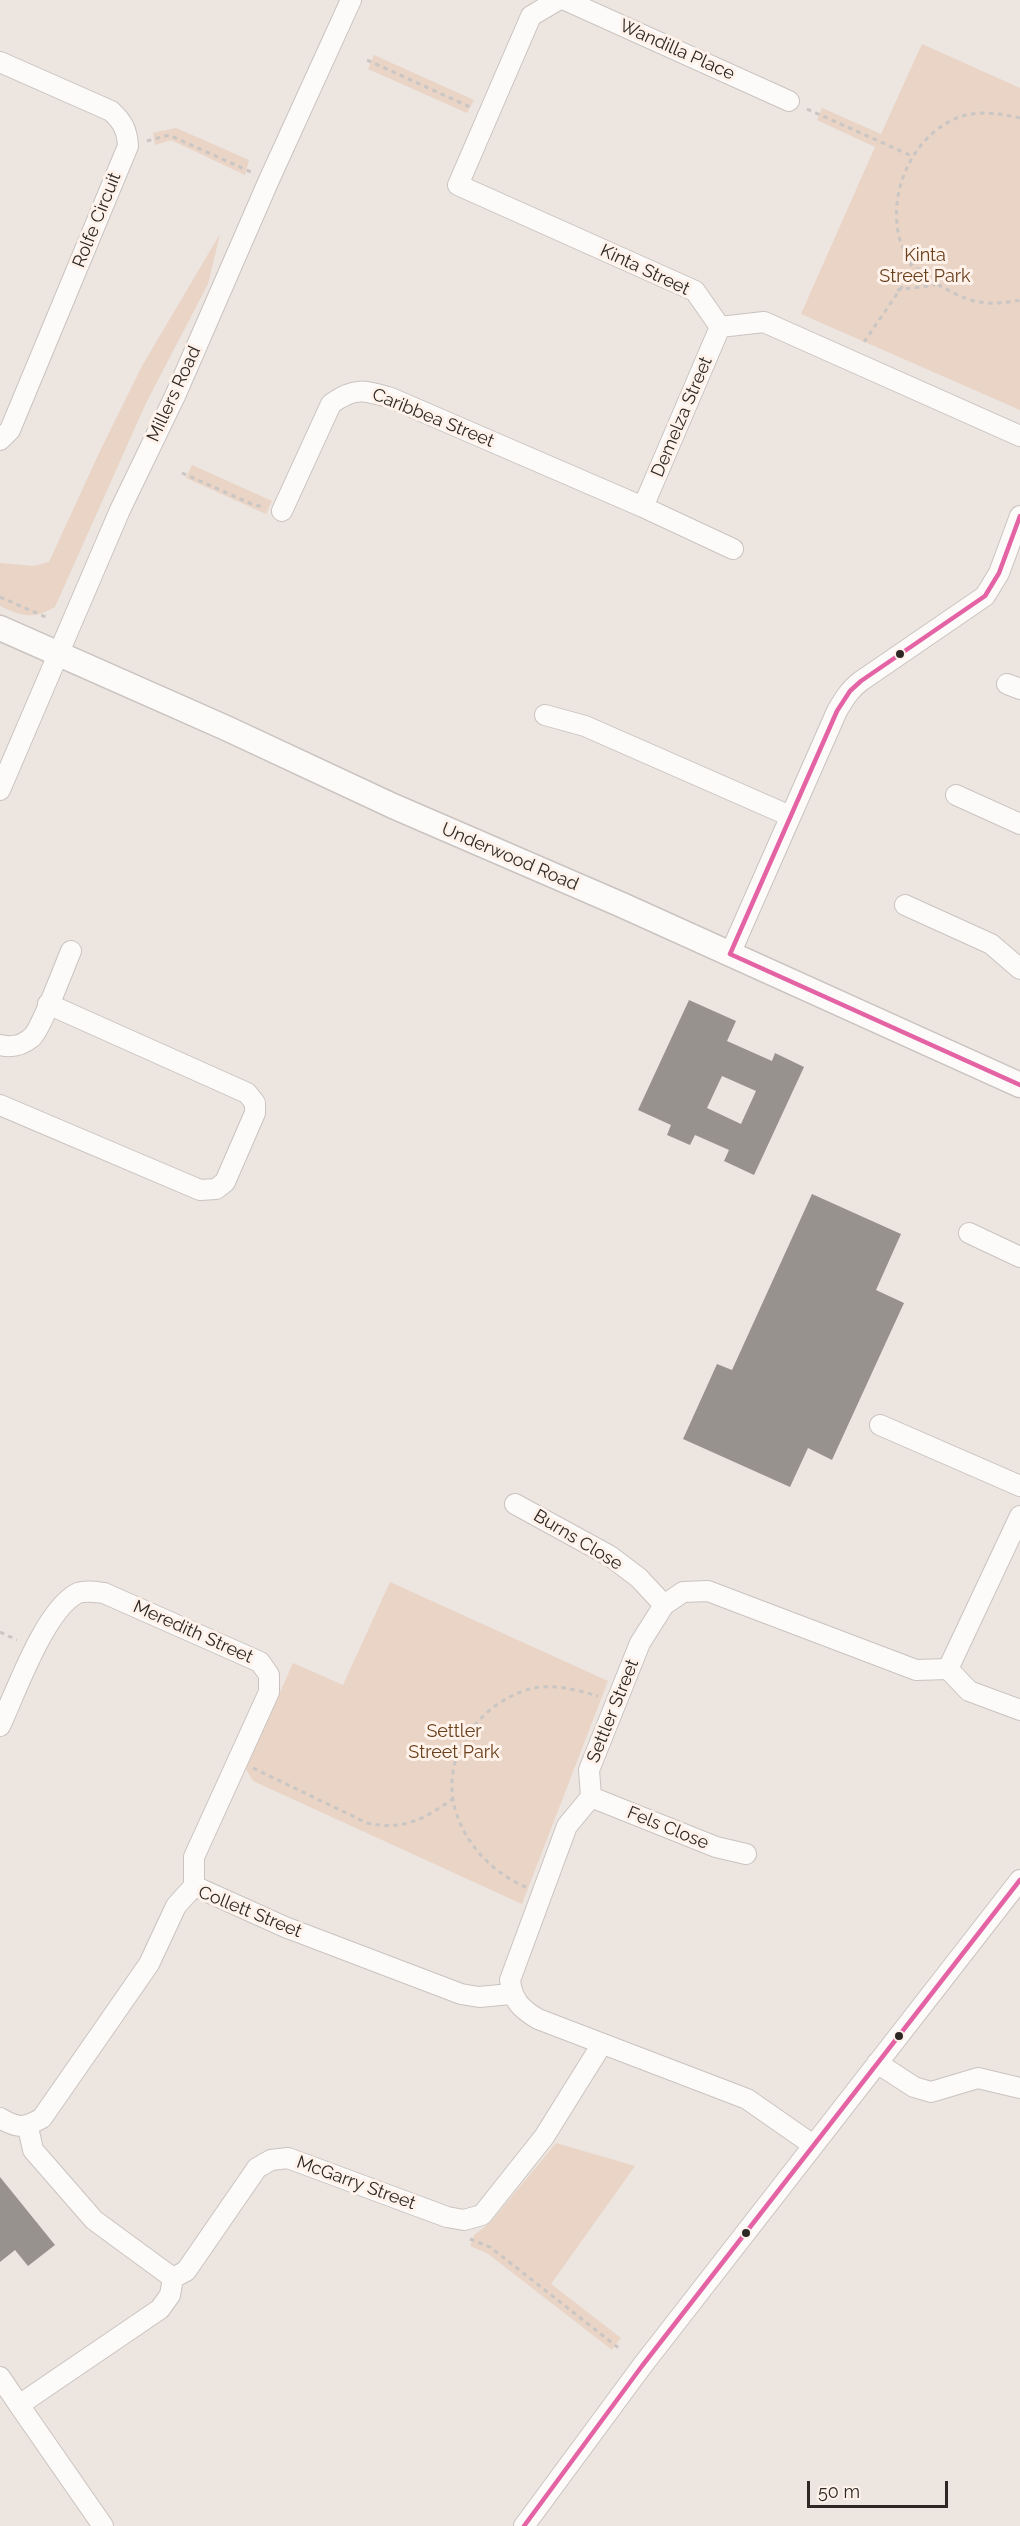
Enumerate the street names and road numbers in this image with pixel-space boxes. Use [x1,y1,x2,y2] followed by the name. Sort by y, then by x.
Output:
[616,15,738,85] street label: Wandilla Place
[68,169,126,271] street label: Rolfe Circuit
[597,240,693,300] street label: Kinta Street
[142,343,206,445] street label: Millers Road
[647,354,717,480] street label: Demelza Street
[369,384,497,452] street label: Caribbea Street
[438,818,582,896] street label: Underwood Road
[530,1505,626,1575] street label: Burns Close
[130,1596,256,1668] street label: Meredith Street
[582,1656,644,1766] street label: Settler Street
[624,1802,712,1854] street label: Fels Close
[195,1881,305,1943] street label: Collett Street
[294,2151,418,2215] street label: McGarry Street

